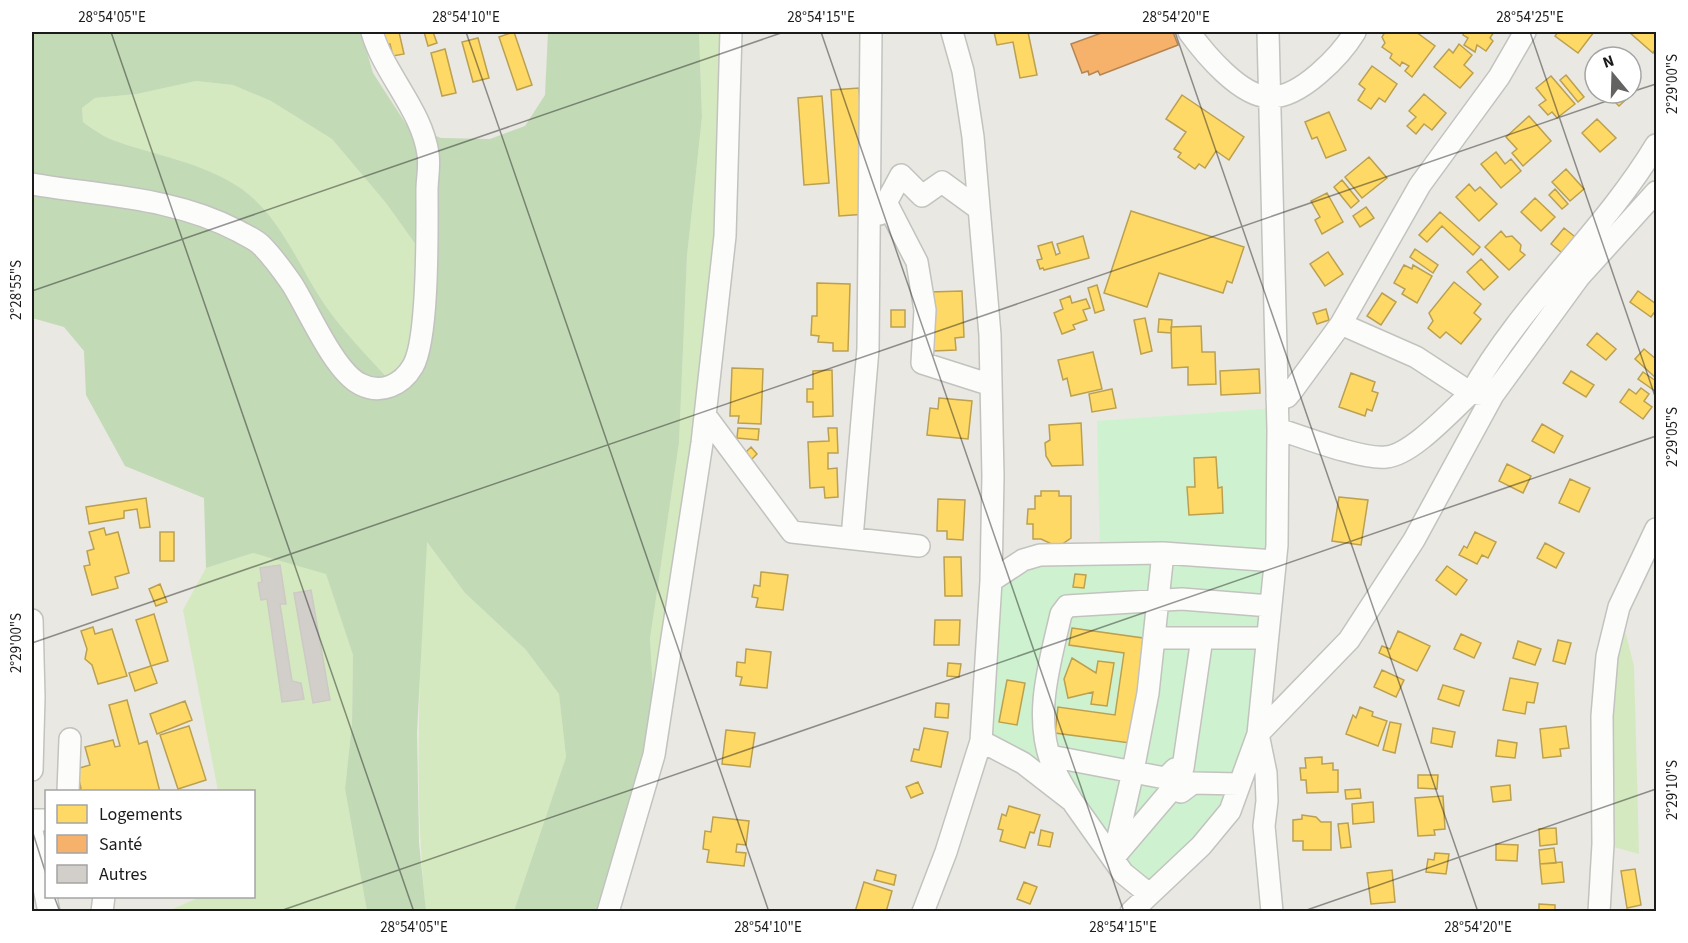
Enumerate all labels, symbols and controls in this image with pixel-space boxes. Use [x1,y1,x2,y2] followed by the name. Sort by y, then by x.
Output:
[78,7,146,28] text: 28°54'05"E
[432,7,500,28] text: 28°54'10"E
[787,7,855,28] text: 28°54'15"E
[1142,7,1210,28] text: 28°54'20"E
[1496,7,1564,28] text: 28°54'25"E
[1583,45,1643,105] north arrow
[1600,50,1617,74] text: N
[1662,54,1683,114] text: 2°29'00"S
[6,260,27,320] text: 2°28'55"S
[1662,407,1683,467] text: 2°29'05"S
[6,613,27,673] text: 2°29'00"S
[1662,760,1683,820] text: 2°29'10"S
[45,790,255,898] legend
[99,802,182,827] text: Logements
[99,832,142,857] text: Santé
[99,862,147,887] text: Autres
[380,917,448,938] text: 28°54'05"E
[734,917,802,938] text: 28°54'10"E
[1089,917,1157,938] text: 28°54'15"E
[1444,917,1512,938] text: 28°54'20"E

